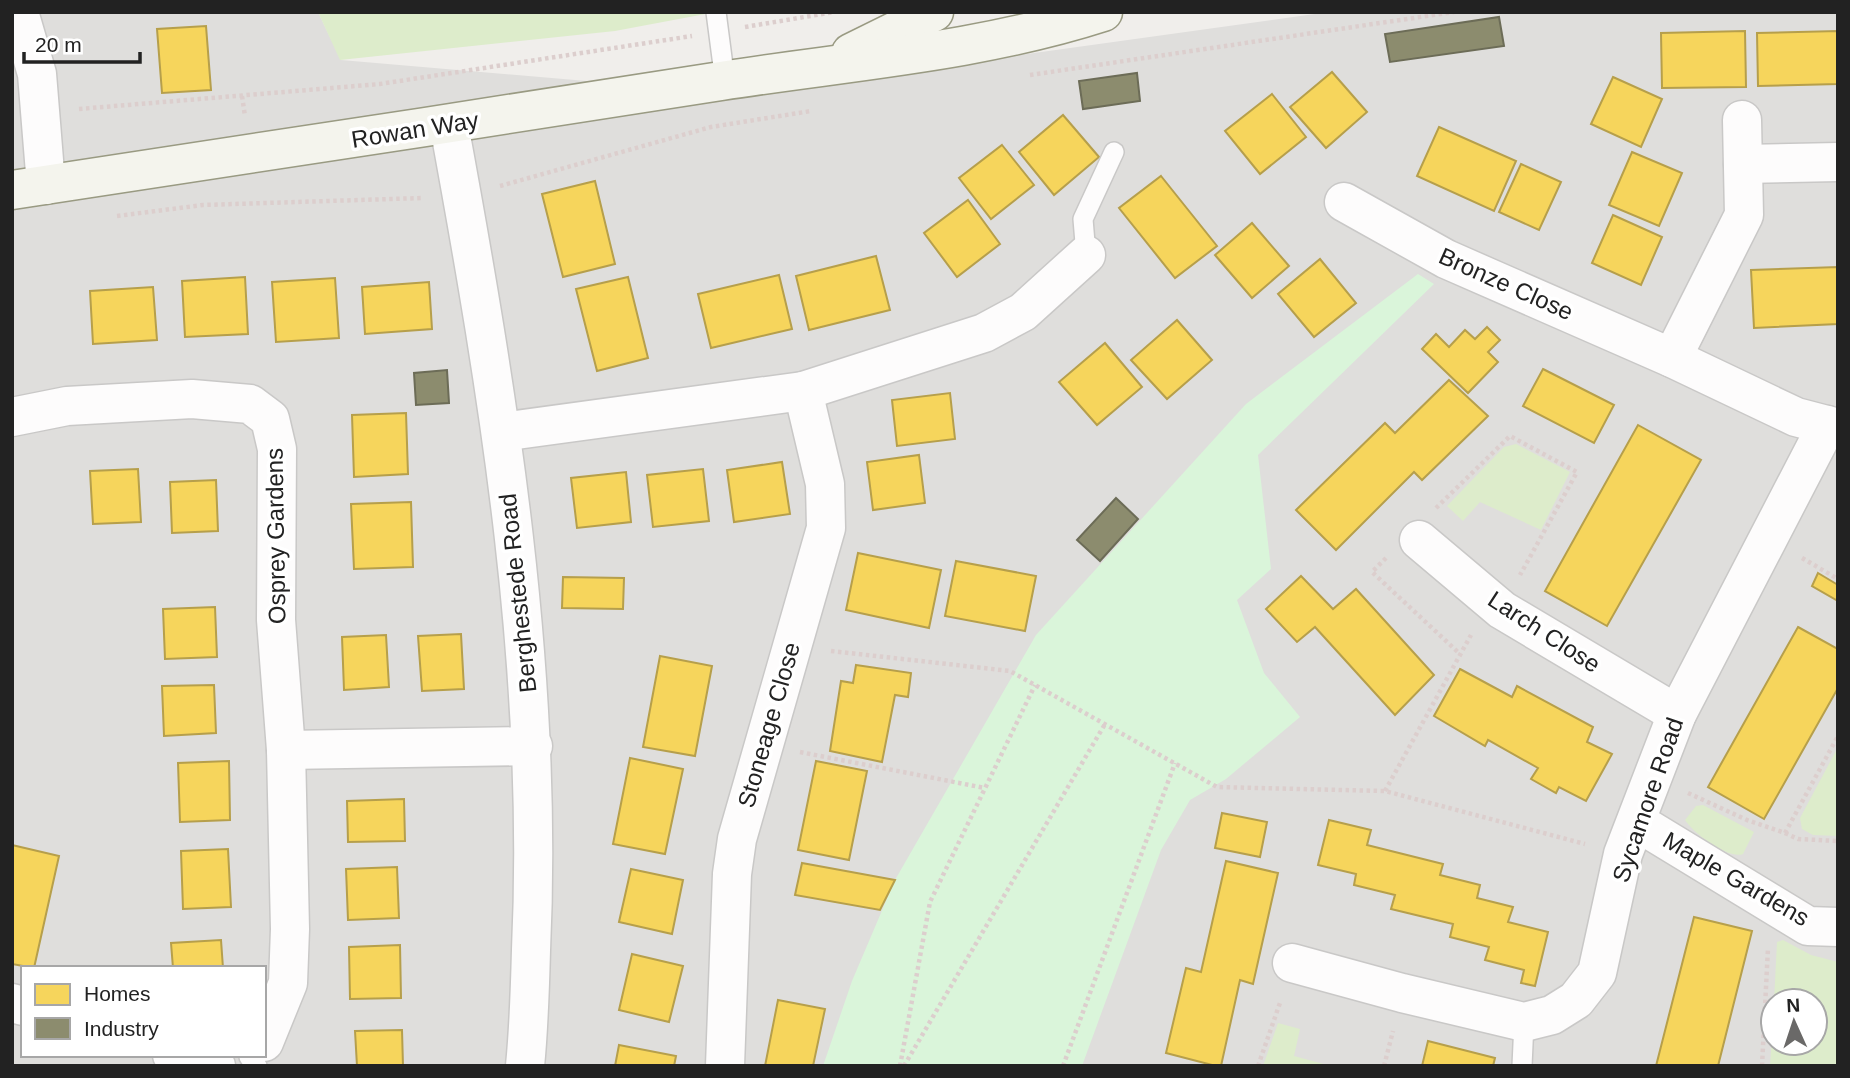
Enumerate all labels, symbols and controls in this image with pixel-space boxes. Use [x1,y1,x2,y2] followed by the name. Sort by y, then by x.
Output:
[24,21,140,65] scale bar
[35,33,82,56] text: 20 m
[349,106,480,153] street label: Rowan Way
[1435,242,1578,325] street label: Bronze Close
[260,448,291,624] street label: Osprey Gardens
[494,492,541,694] street label: Berghestede Road
[1483,585,1605,678] street label: Larch Close
[732,639,805,811] street label: Stoneage Close
[1607,714,1688,886] street label: Sycamore Road
[1658,826,1814,931] street label: Maple Gardens
[21,966,266,1057] legend
[84,982,151,1005] text: Homes
[1759,987,1829,1057] north arrow
[1786,995,1801,1016] text: N
[84,1017,159,1040] text: Industry

